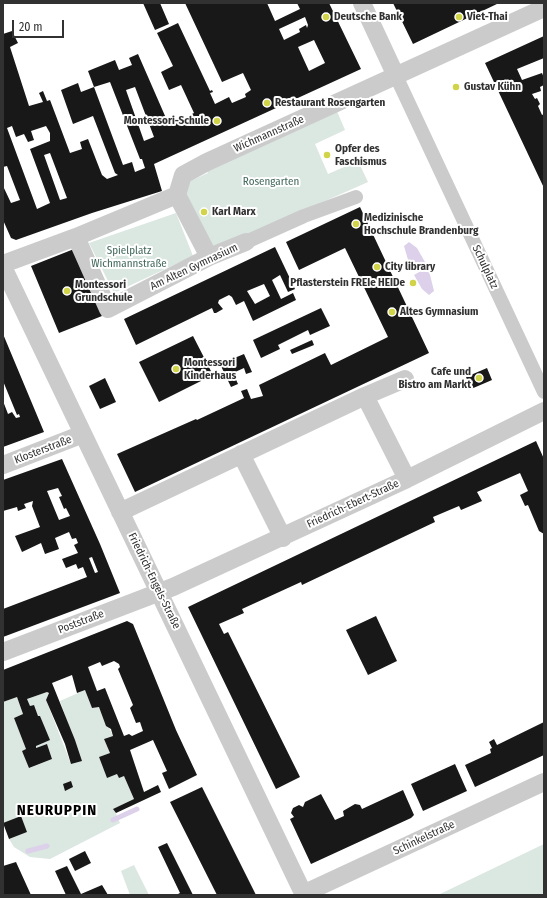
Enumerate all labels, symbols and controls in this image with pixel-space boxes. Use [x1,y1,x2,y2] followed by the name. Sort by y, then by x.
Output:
[334,10,402,24] place label: Deutsche Bank
[467,10,508,24] place label: Viet-Thai
[14,12,66,38] scale bar
[321,12,331,22] marker: Deutsche Bank
[454,12,464,22] marker: Viet-Thai
[19,20,43,34] text: 20 m
[464,80,521,94] place label: Gustav Kühn
[451,82,461,92] marker: Gustav Kühn
[275,96,385,110] place label: Restaurant Rosengarten
[262,98,272,108] marker: Restaurant Rosengarten
[232,113,306,155] street label: Wichmannstraße
[124,114,209,128] place label: Montessori-Schule
[212,116,222,126] marker: Montessori-Schule
[335,142,387,168] place label: Opfer des Faschismus
[322,150,332,160] marker: Opfer des Faschismus
[243,175,299,189] park label: Rosengarten
[212,205,256,219] place label: Karl Marx
[199,207,209,217] marker: Karl Marx
[364,211,478,237] place label: Medizinische Hochschule Brandenburg
[351,219,361,229] marker: Medizinische Hochschule Brandenburg
[148,241,240,293] street label: Am Alten Gymnasium
[469,243,501,291] street label: Schulplatz
[91,244,167,270] park label: Spielplatz Wichmannstraße
[385,260,435,274] place label: City library
[372,262,382,272] marker: City library
[290,276,405,290] place label: Pflasterstein FREIe HEIDe
[75,278,133,304] place label: Montessori Grundschule
[408,278,418,288] marker: Pflasterstein FREIe HEIDe
[62,286,72,296] marker: Montessori Grundschule
[400,305,478,319] place label: Altes Gymnasium
[387,307,397,317] marker: Altes Gymnasium
[184,356,236,382] place label: Montessori Kinderhaus
[171,364,181,374] marker: Montessori Kinderhaus
[398,365,471,391] place label: Cafe und Bistro am Markt
[474,373,484,383] marker: Cafe und Bistro am Markt
[13,433,73,467] street label: Klosterstraße
[305,477,401,531] street label: Friedrich-Ebert-Straße
[125,531,183,631] street label: Friedrich-Engels-Straße
[56,607,106,637] street label: Poststraße
[17,802,97,820] district label: NEURUPPIN
[391,818,457,858] street label: Schinkelstraße

